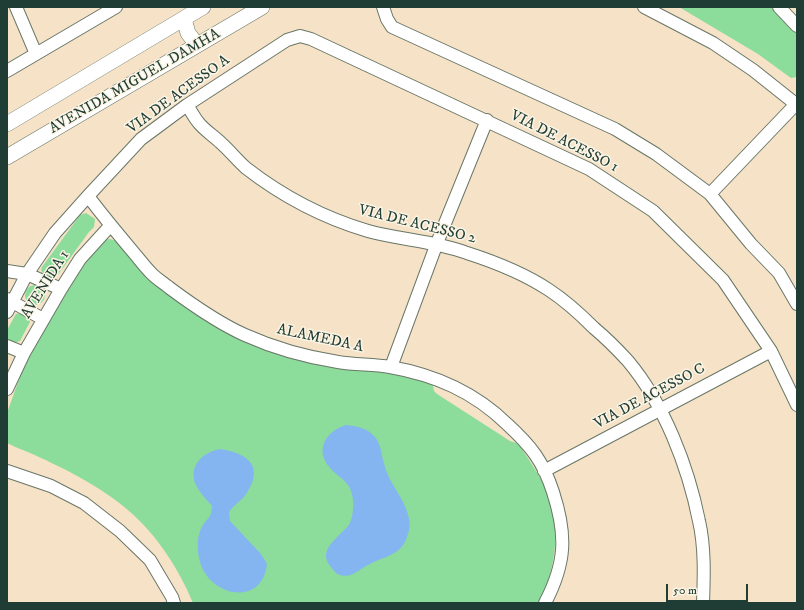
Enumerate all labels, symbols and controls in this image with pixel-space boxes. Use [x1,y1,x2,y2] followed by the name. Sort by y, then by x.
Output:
[46,26,224,138] street label: AVENIDA MIGUEL DAMHA
[124,52,234,138] street label: VIA DE ACESSO A
[507,107,621,177] street label: VIA DE ACESSO 1
[356,202,478,248] street label: VIA DE ACESSO 2
[18,248,74,322] street label: AVENIDA 1
[275,321,365,357] street label: ALAMEDA A
[592,360,708,434] street label: VIA DE ACESSO C
[668,576,750,602] scale bar
[673,583,697,598] text: 50 m

